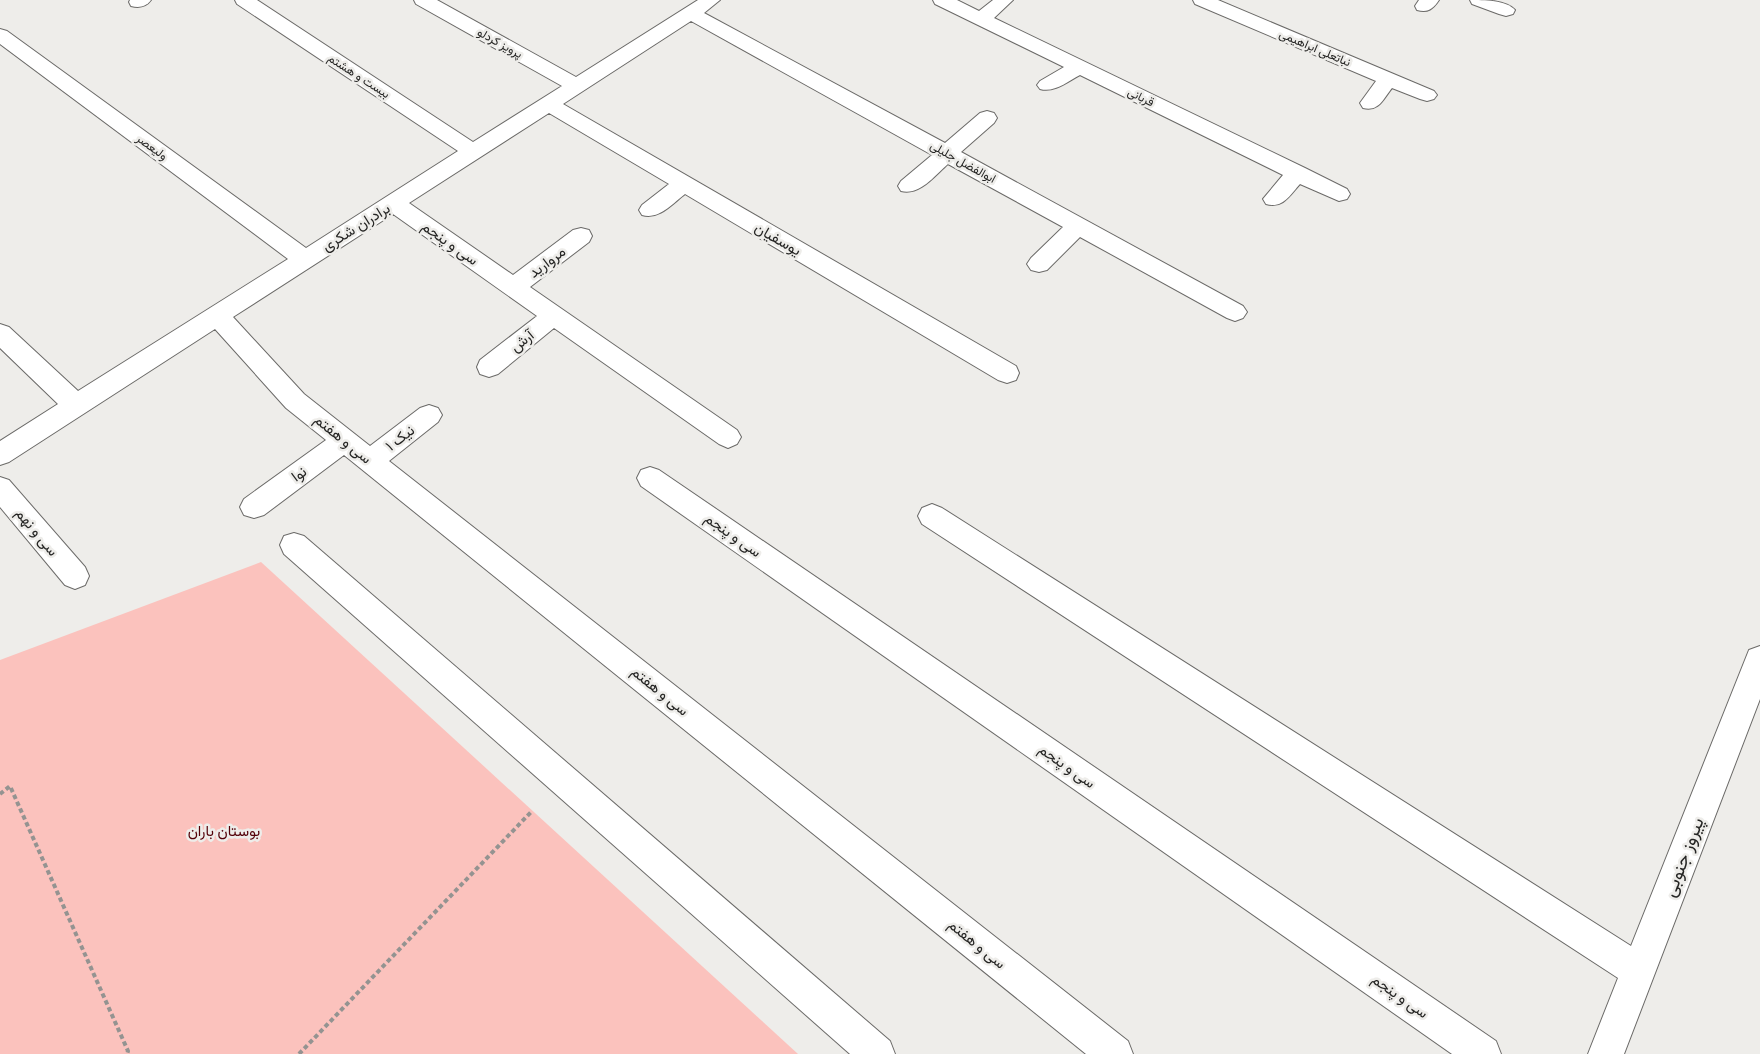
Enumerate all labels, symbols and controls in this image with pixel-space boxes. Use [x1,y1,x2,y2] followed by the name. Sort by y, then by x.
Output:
[475,25,525,62] street label: پرویز کردلو
[1277,27,1353,70] street label: نباتعلی ابراهیمی
[325,51,393,102] street label: بیست و هشتم
[1125,85,1157,110] street label: قربانی
[132,130,170,164] street label: ولیعصر
[927,138,998,187] street label: ابوالفضل جلیلی
[319,199,394,256] street label: برادران شکری
[418,217,482,270] street label: سی و پنجم
[751,218,805,260] street label: یوسفیان
[525,242,569,282] street label: مروارید
[507,325,539,357] street label: آرش
[310,410,375,468] street label: سی و هفتم
[382,421,418,455] street label: نیک ۱
[288,462,310,486] street label: نوا
[11,504,62,560] street label: سی و نهم
[701,509,765,562] street label: سی و پنجم
[627,662,692,720] street label: سی و هفتم
[1035,740,1099,793] street label: سی و پنجم
[1658,814,1710,900] street label: پیروز جنوبی
[188,822,260,840] park label: بوستان باران
[944,915,1009,973] street label: سی و هفتم
[1368,970,1432,1023] street label: سی و پنجم

